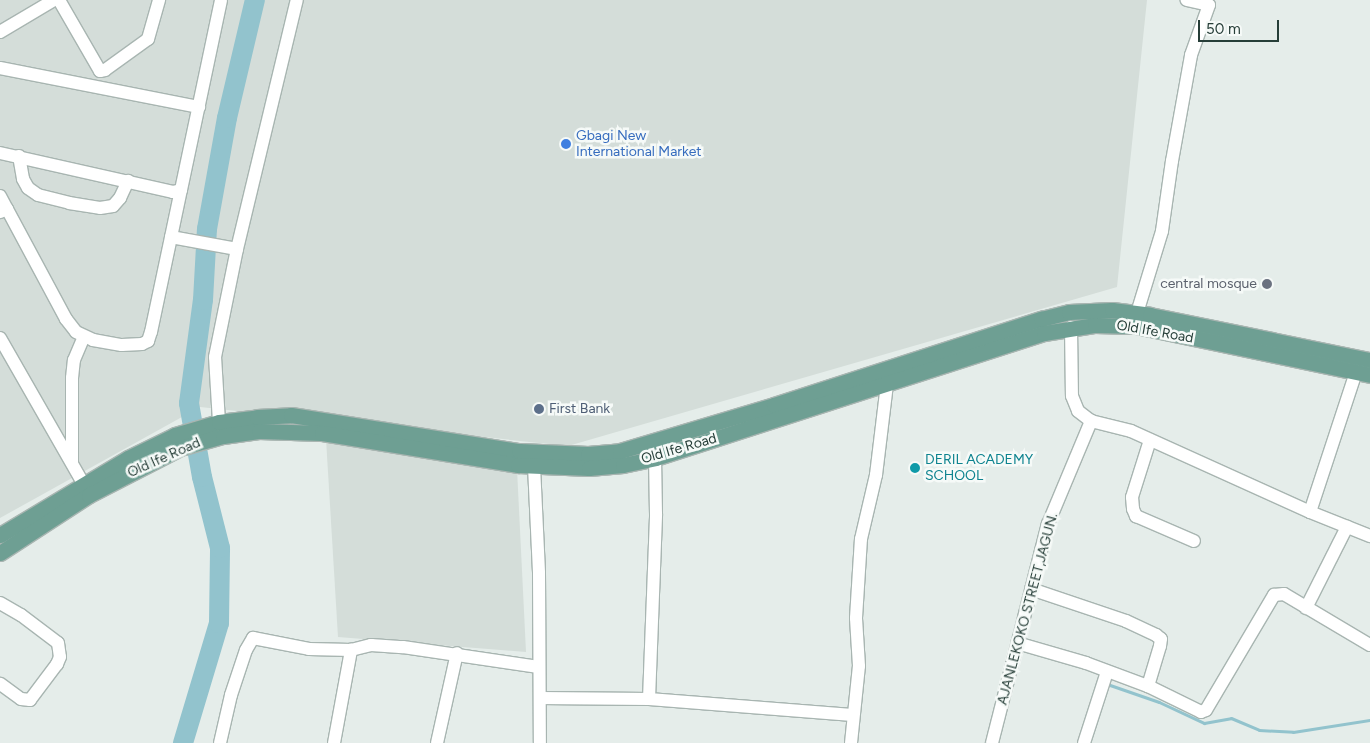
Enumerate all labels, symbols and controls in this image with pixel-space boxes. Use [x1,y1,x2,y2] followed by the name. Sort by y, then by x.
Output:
[1200,10,1281,42] scale bar
[1206,20,1241,38] text: 50 m
[576,128,702,160] place label: Gbagi New International Market
[560,138,572,150] marker: Gbagi New International Market
[1160,276,1257,292] place label: central mosque
[1261,278,1273,290] marker: central mosque
[1115,317,1195,347] street label: Old Ife Road
[549,401,610,417] place label: First Bank
[533,403,545,415] marker: First Bank
[639,430,719,468] street label: Old Ife Road
[125,434,203,482] street label: Old Ife Road
[925,452,1033,484] place label: DERIL ACADEMY SCHOOL
[909,462,921,474] marker: DERIL ACADEMY SCHOOL
[994,511,1062,707] street label: AJANLEKOKO STREET,JAGUN.

